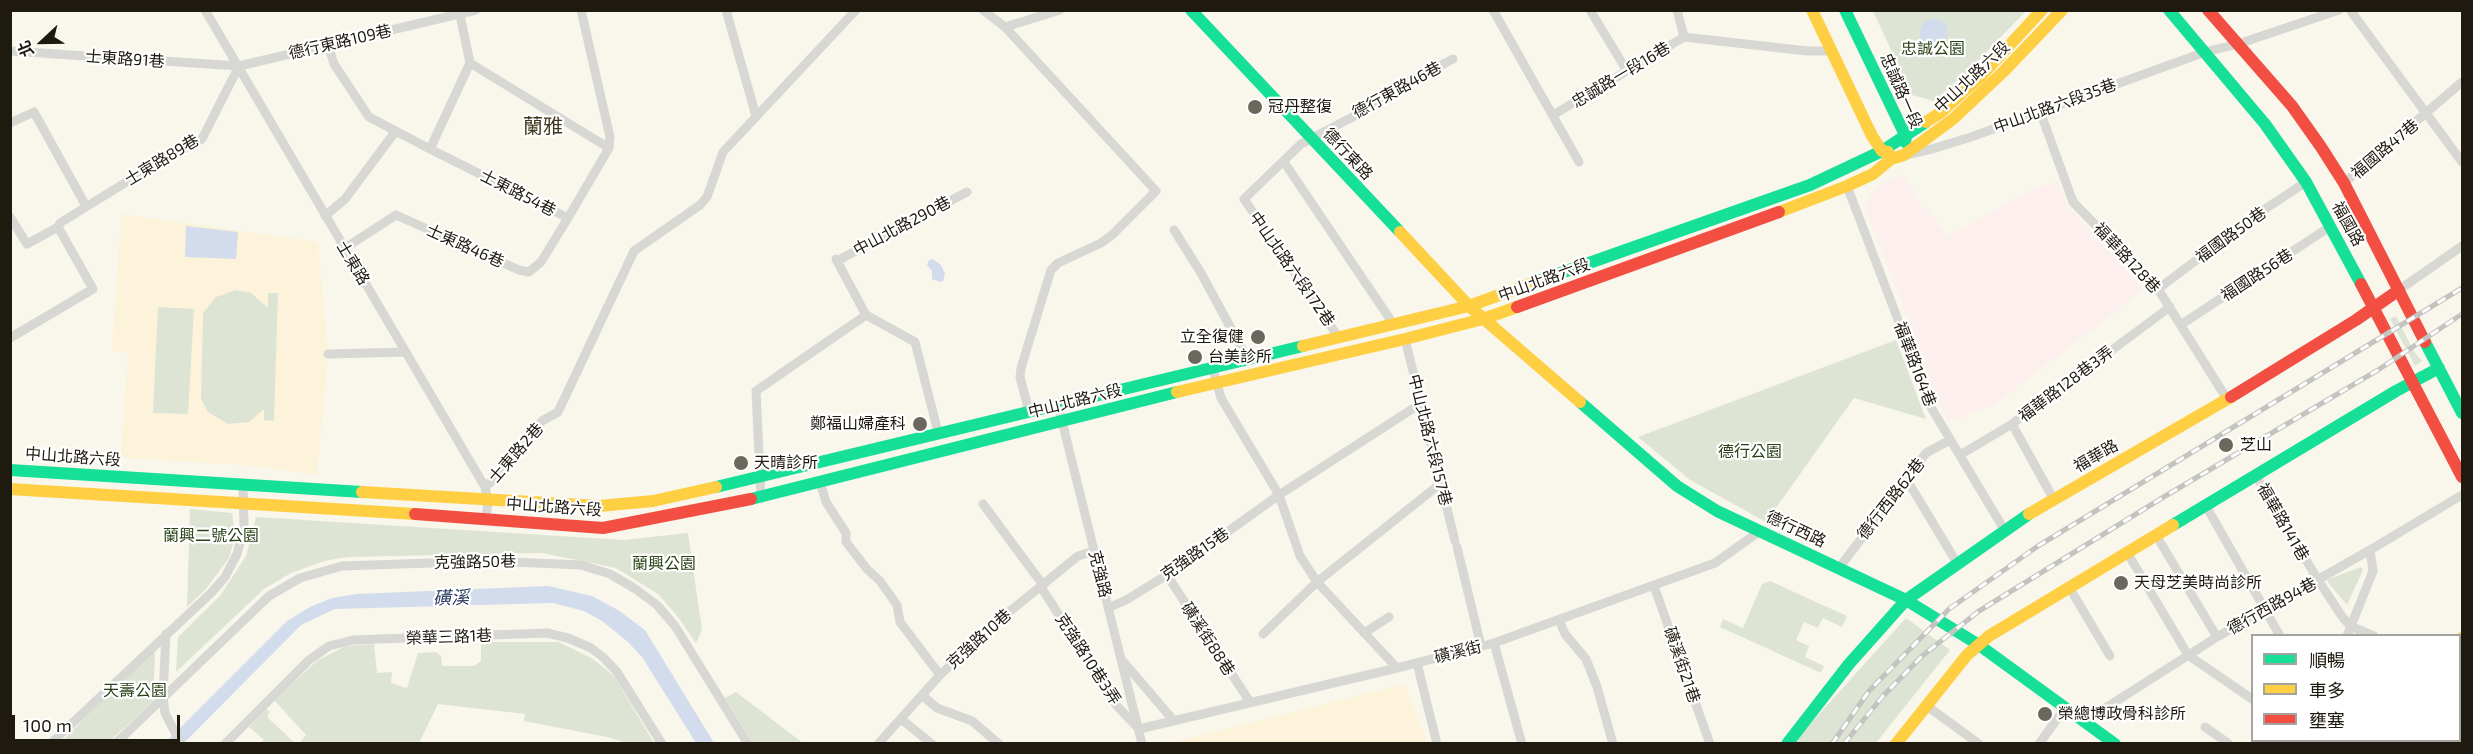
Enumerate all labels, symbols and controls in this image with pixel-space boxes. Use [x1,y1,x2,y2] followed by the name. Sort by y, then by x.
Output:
[12,12,72,72] north arrow
[287,21,393,63] street label: 德行東路109巷
[1930,37,2014,117] street label: 中山北路六段
[13,38,37,60] text: 北
[1568,38,1674,112] street label: 忠誠路一段16巷
[1901,39,1965,59] park label: 忠誠公園
[85,47,165,71] street label: 士東路91巷
[1876,51,1926,131] street label: 忠誠路一段
[1349,58,1445,122] street label: 德行東路46巷
[1991,75,2119,137] street label: 中山北路六段35巷
[1268,97,1332,117] place label: 冠丹整復
[1246,98,1264,116] marker: 冠丹整復
[523,114,563,138] district label: 蘭雅
[2347,115,2423,183] street label: 福國路47巷
[1319,124,1377,184] street label: 德行東路
[122,130,202,190] street label: 士東路89巷
[477,166,559,220] street label: 士東路54巷
[850,192,954,260] street label: 中山北路290巷
[2328,198,2368,250] street label: 福國路
[2192,203,2270,267] street label: 福國路50巷
[1245,208,1339,330] street label: 中山北路六段172巷
[2090,219,2164,297] street label: 福華路128巷
[423,220,507,272] street label: 士東路46巷
[332,237,374,289] street label: 士東路
[2218,245,2296,305] street label: 福國路56巷
[1496,255,1592,305] street label: 中山北路六段
[1890,319,1940,409] street label: 福華路164巷
[1180,327,1244,347] place label: 立全復健
[1249,328,1267,346] marker: 立全復健
[2015,342,2117,426] street label: 福華路128巷3弄
[1208,347,1272,367] place label: 台美診所
[1186,348,1204,366] marker: 台美診所
[1404,372,1456,508] street label: 中山北路六段157巷
[1026,380,1124,422] street label: 中山北路六段
[810,414,906,434] place label: 鄭福山婦產科
[911,415,929,433] marker: 鄭福山婦產科
[485,419,547,487] street label: 士東路2巷
[2240,435,2272,455] place label: 芝山
[2070,436,2122,476] street label: 福華路
[2217,436,2235,454] marker: 芝山
[1718,442,1782,462] park label: 德行公園
[24,444,122,470] street label: 中山北路六段
[754,453,818,473] place label: 天晴診所
[732,454,750,472] marker: 天晴診所
[1853,454,1929,544] street label: 德行西路62巷
[2253,480,2313,564] street label: 福華路141巷
[505,494,603,520] street label: 中山北路六段
[1763,507,1829,551] street label: 德行西路
[1157,523,1233,585] street label: 克強路15巷
[163,526,259,546] park label: 蘭興二號公園
[1085,548,1115,600] street label: 克強路
[434,552,516,572] street label: 克強路50巷
[632,554,696,574] park label: 蘭興公園
[2134,573,2262,593] place label: 天母芝美時尚診所
[2112,574,2130,592] marker: 天母芝美時尚診所
[2224,574,2320,638] street label: 德行西路94巷
[433,587,469,609] water label: 磺溪
[1177,599,1239,679] street label: 磺溪街88巷
[943,605,1015,673] street label: 克強路10巷
[1051,610,1125,708] street label: 克強路10巷3弄
[1660,624,1704,706] street label: 磺溪街21巷
[406,626,492,648] street label: 榮華三路1巷
[2251,634,2461,742] legend
[1432,637,1484,667] street label: 磺溪街
[2309,649,2345,671] text: 順暢
[2309,679,2345,701] text: 車多
[103,681,167,701] park label: 天壽公園
[15,703,183,741] scale bar
[2058,704,2186,724] place label: 榮總博政骨科診所
[2036,705,2054,723] marker: 榮總博政骨科診所
[2309,709,2345,731] text: 壅塞
[23,714,72,736] text: 100 m

